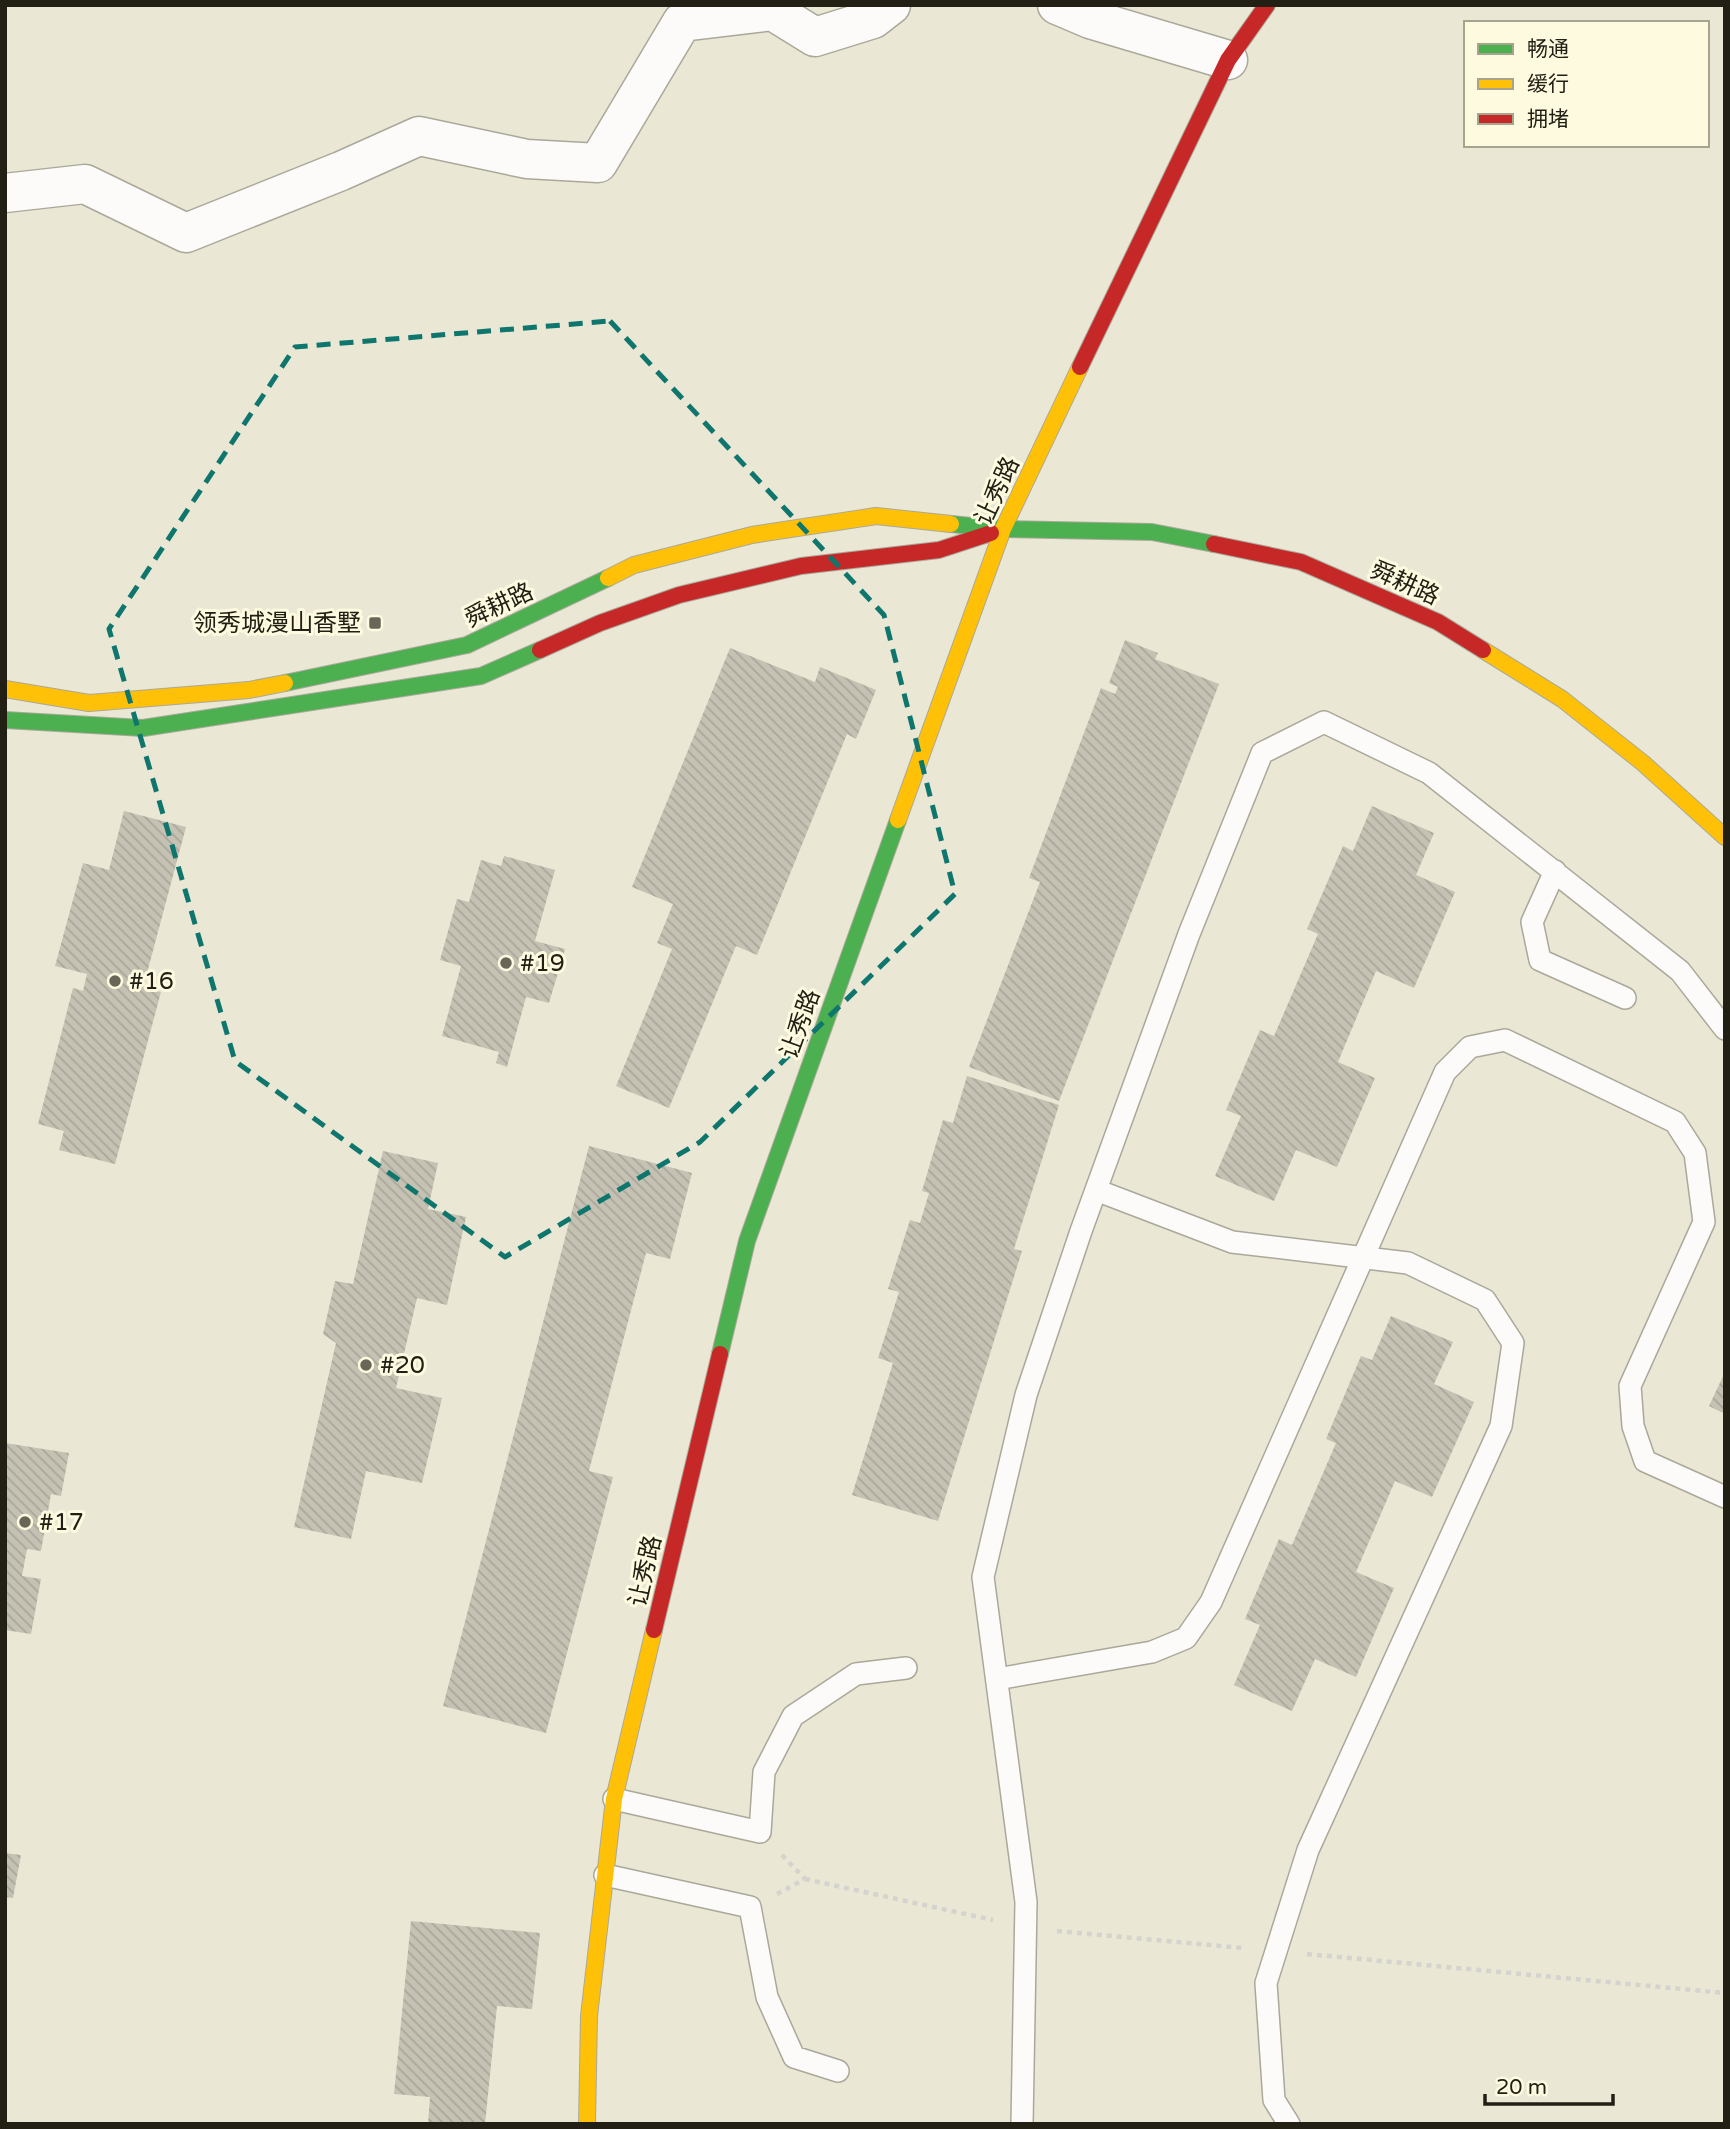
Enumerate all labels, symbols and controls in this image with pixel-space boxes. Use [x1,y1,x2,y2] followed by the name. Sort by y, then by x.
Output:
[1464,21,1709,147] legend
[1527,37,1569,62] text: 畅通
[1527,72,1569,97] text: 缓行
[1527,107,1569,132] text: 拥堵
[969,452,1026,530] street label: 让秀路
[1366,556,1444,611] street label: 舜耕路
[460,577,538,634] street label: 舜耕路
[193,609,361,638] place label: 领秀城漫山香墅
[367,615,383,631] marker: 领秀城漫山香墅
[520,949,565,978] place label: #19
[498,955,514,971] marker: #19
[129,967,174,996] place label: #16
[107,973,123,989] marker: #16
[775,985,826,1063] street label: 让秀路
[380,1351,425,1380] place label: #20
[358,1357,374,1373] marker: #20
[39,1508,84,1537] place label: #17
[17,1514,33,1530] marker: #17
[623,1533,668,1609] street label: 让秀路
[1485,2062,1613,2106] scale bar
[1496,2075,1547,2100] text: 20 m

